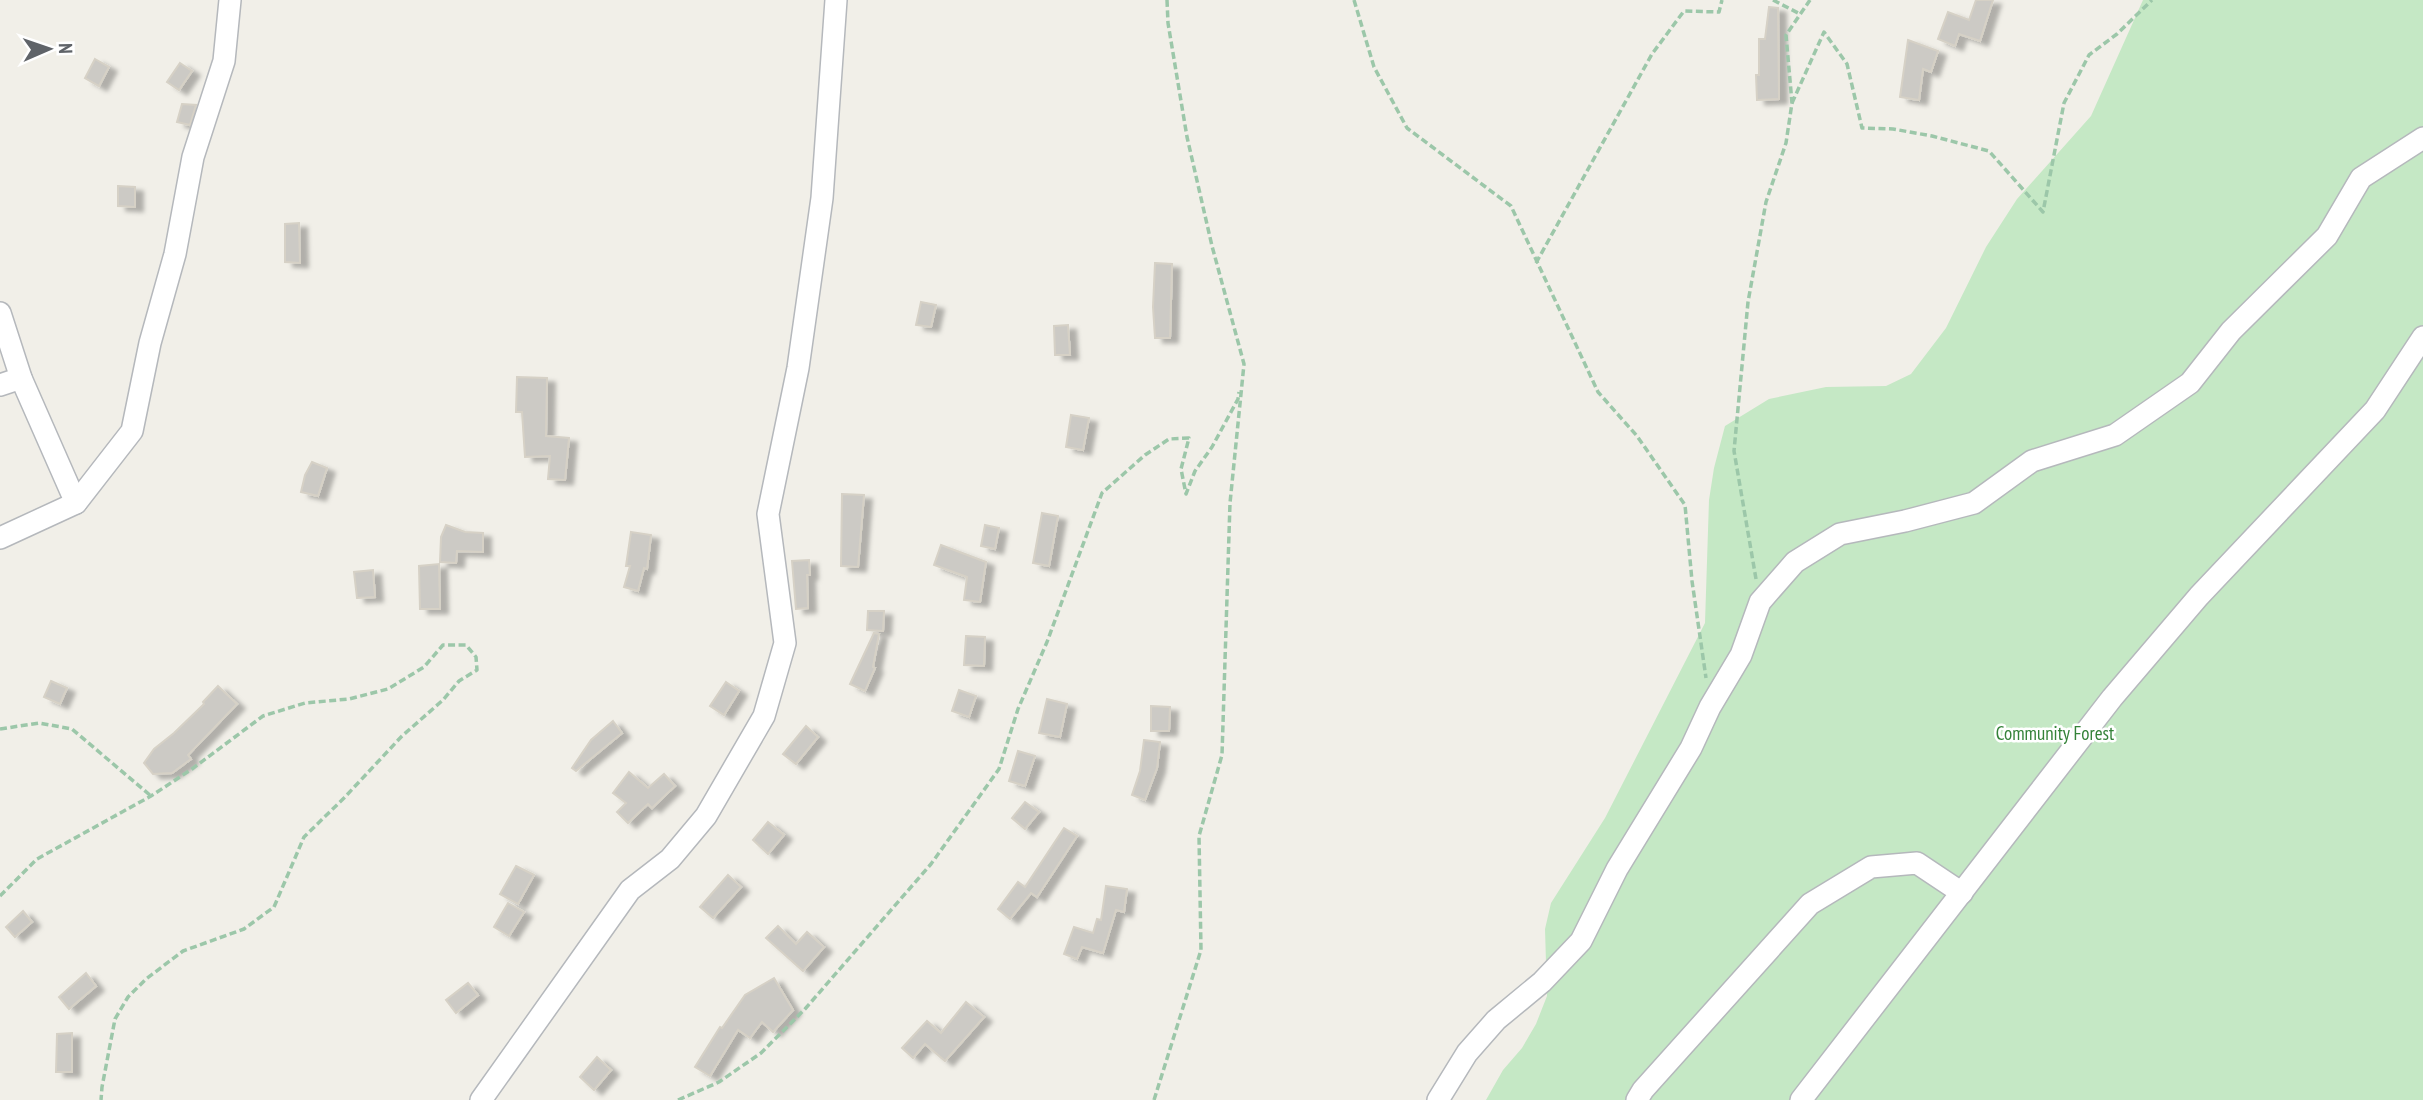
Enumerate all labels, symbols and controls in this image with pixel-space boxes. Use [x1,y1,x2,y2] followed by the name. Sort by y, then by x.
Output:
[14,14,84,84] north arrow
[54,43,78,54] text: N
[1996,721,2115,745] park label: Community Forest

